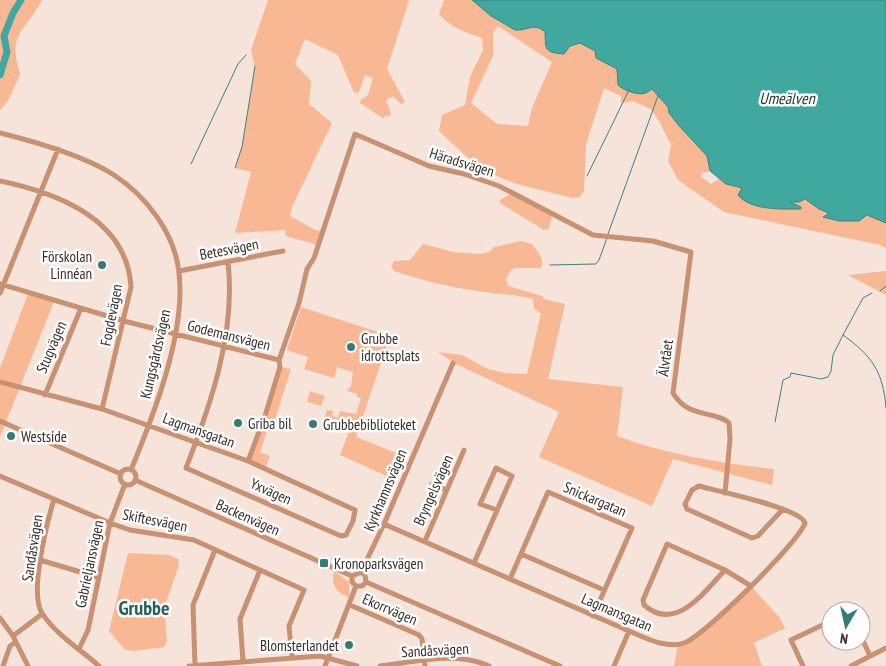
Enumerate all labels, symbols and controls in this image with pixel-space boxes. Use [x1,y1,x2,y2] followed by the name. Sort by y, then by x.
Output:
[759,88,816,108] water label: Umeälven
[427,143,497,181] street label: Häradsvägen
[198,234,260,264] street label: Betesvägen
[42,247,92,283] place label: Förskolan Linnéan
[96,259,108,271] marker: Förskolan Linnéan
[96,282,126,348] street label: Fogdevägen
[136,308,174,400] street label: Kungsgårdsvägen
[185,315,273,355] street label: Godemansvägen
[32,318,70,376] street label: Stugvägen
[361,329,420,365] place label: Grubbe idrottsplats
[653,338,677,378] street label: Älvtået
[345,341,357,353] marker: Grubbe idrottsplats
[160,408,238,452] street label: Lagmansgatan
[248,414,292,433] place label: Griba bil
[323,415,416,434] place label: Grubbebiblioteket
[232,417,244,429] marker: Griba bil
[307,418,319,430] marker: Grubbebiblioteket
[21,427,67,446] place label: Westside
[5,430,17,442] marker: Westside
[359,446,411,534] street label: Kyrkhamnsvägen
[409,452,457,528] street label: Bryngelsvägen
[247,474,295,508] street label: Yxvägen
[561,477,629,521] street label: Snickargatan
[213,495,283,539] street label: Backenvägen
[121,504,189,536] street label: Skiftesvägen
[17,513,47,583] street label: Sandåsvägen
[70,519,108,609] street label: Gabrieljansvägen
[334,554,423,573] place label: Kronoparksvägen
[318,557,330,569] marker: Kronoparksvägen
[360,589,420,629] street label: Ekorrvägen
[579,589,655,635] street label: Lagmansgatan
[118,595,170,621] district label: Grubbe
[821,601,871,651] north arrow
[839,629,849,648] text: N
[260,636,339,655] place label: Blomsterlandet
[343,639,355,651] marker: Blomsterlandet
[401,639,469,661] street label: Sandåsvägen

